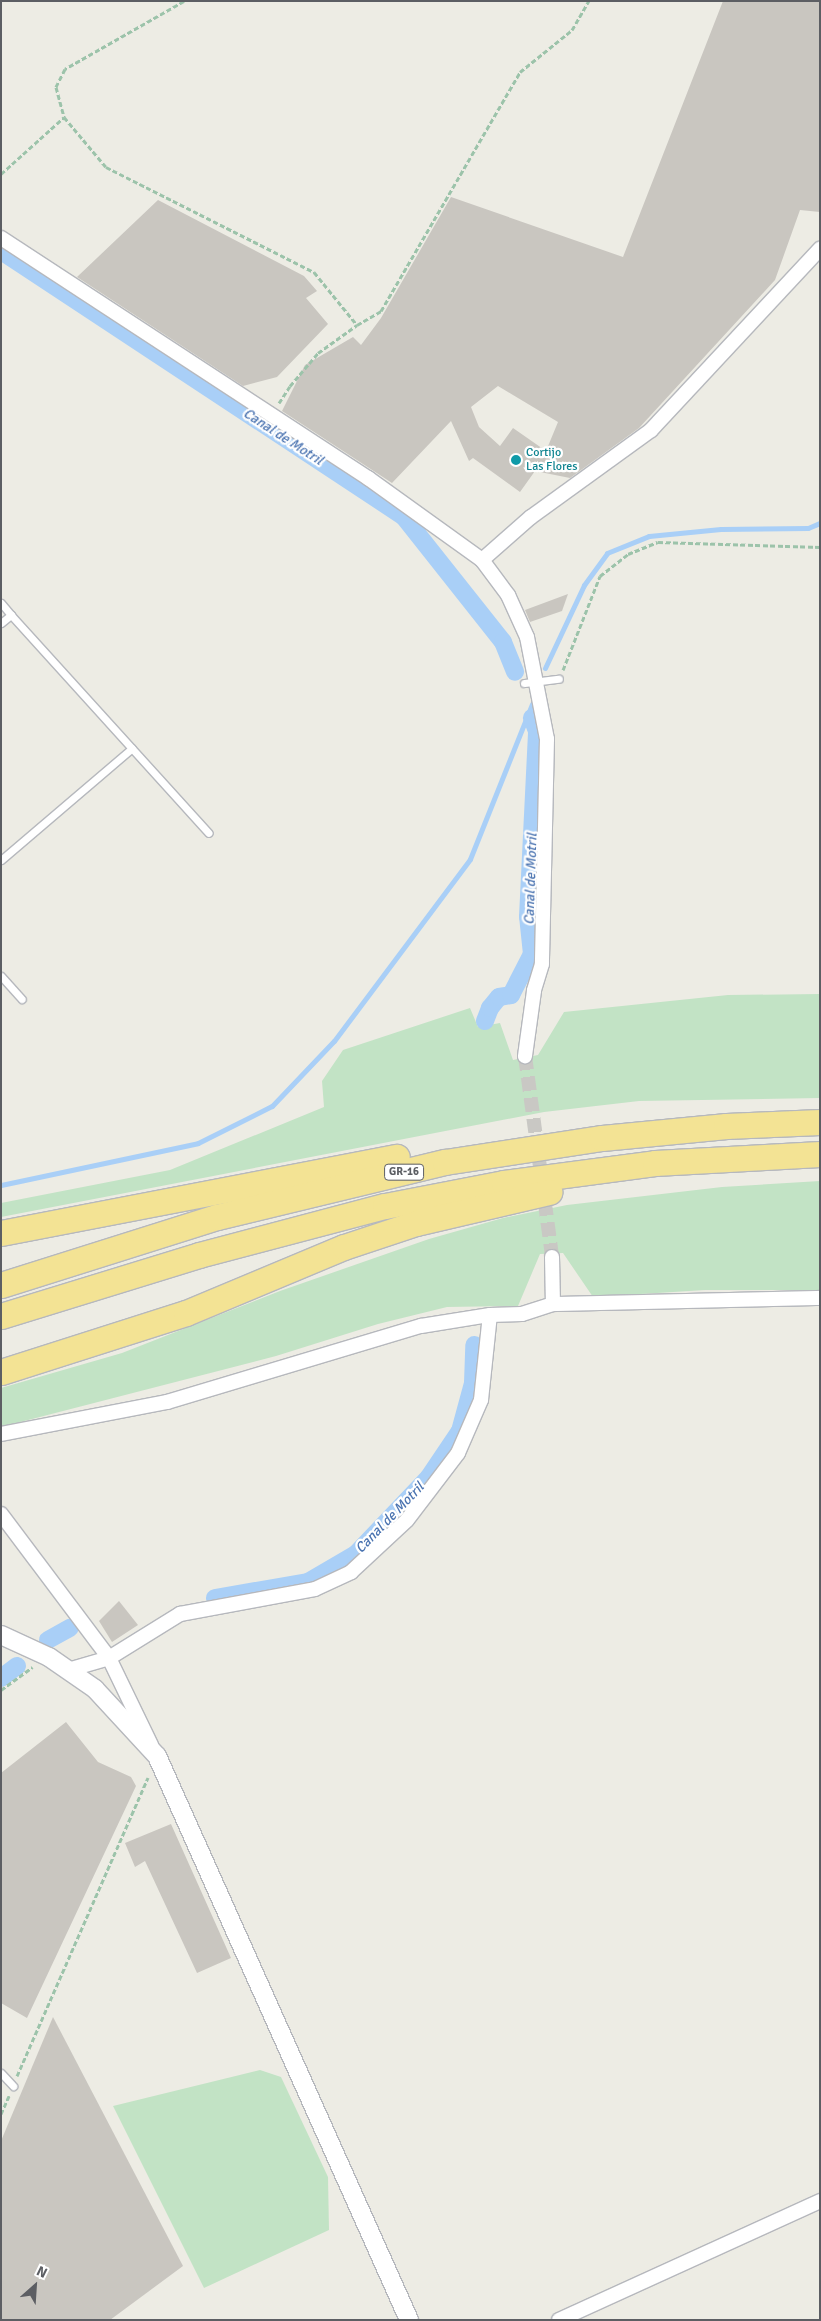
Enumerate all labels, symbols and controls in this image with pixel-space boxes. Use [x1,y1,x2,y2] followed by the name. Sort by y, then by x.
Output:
[240,405,326,469] water label: Canal de Motril
[526,446,577,474] place label: Cortijo Las Flores
[510,454,522,466] marker: Cortijo Las Flores
[521,833,541,925] water label: Canal de Motril
[384,1164,424,1180] road number: GR-16
[352,1479,428,1557] water label: Canal de Motril
[10,2261,60,2311] north arrow
[34,2262,50,2282] text: N

